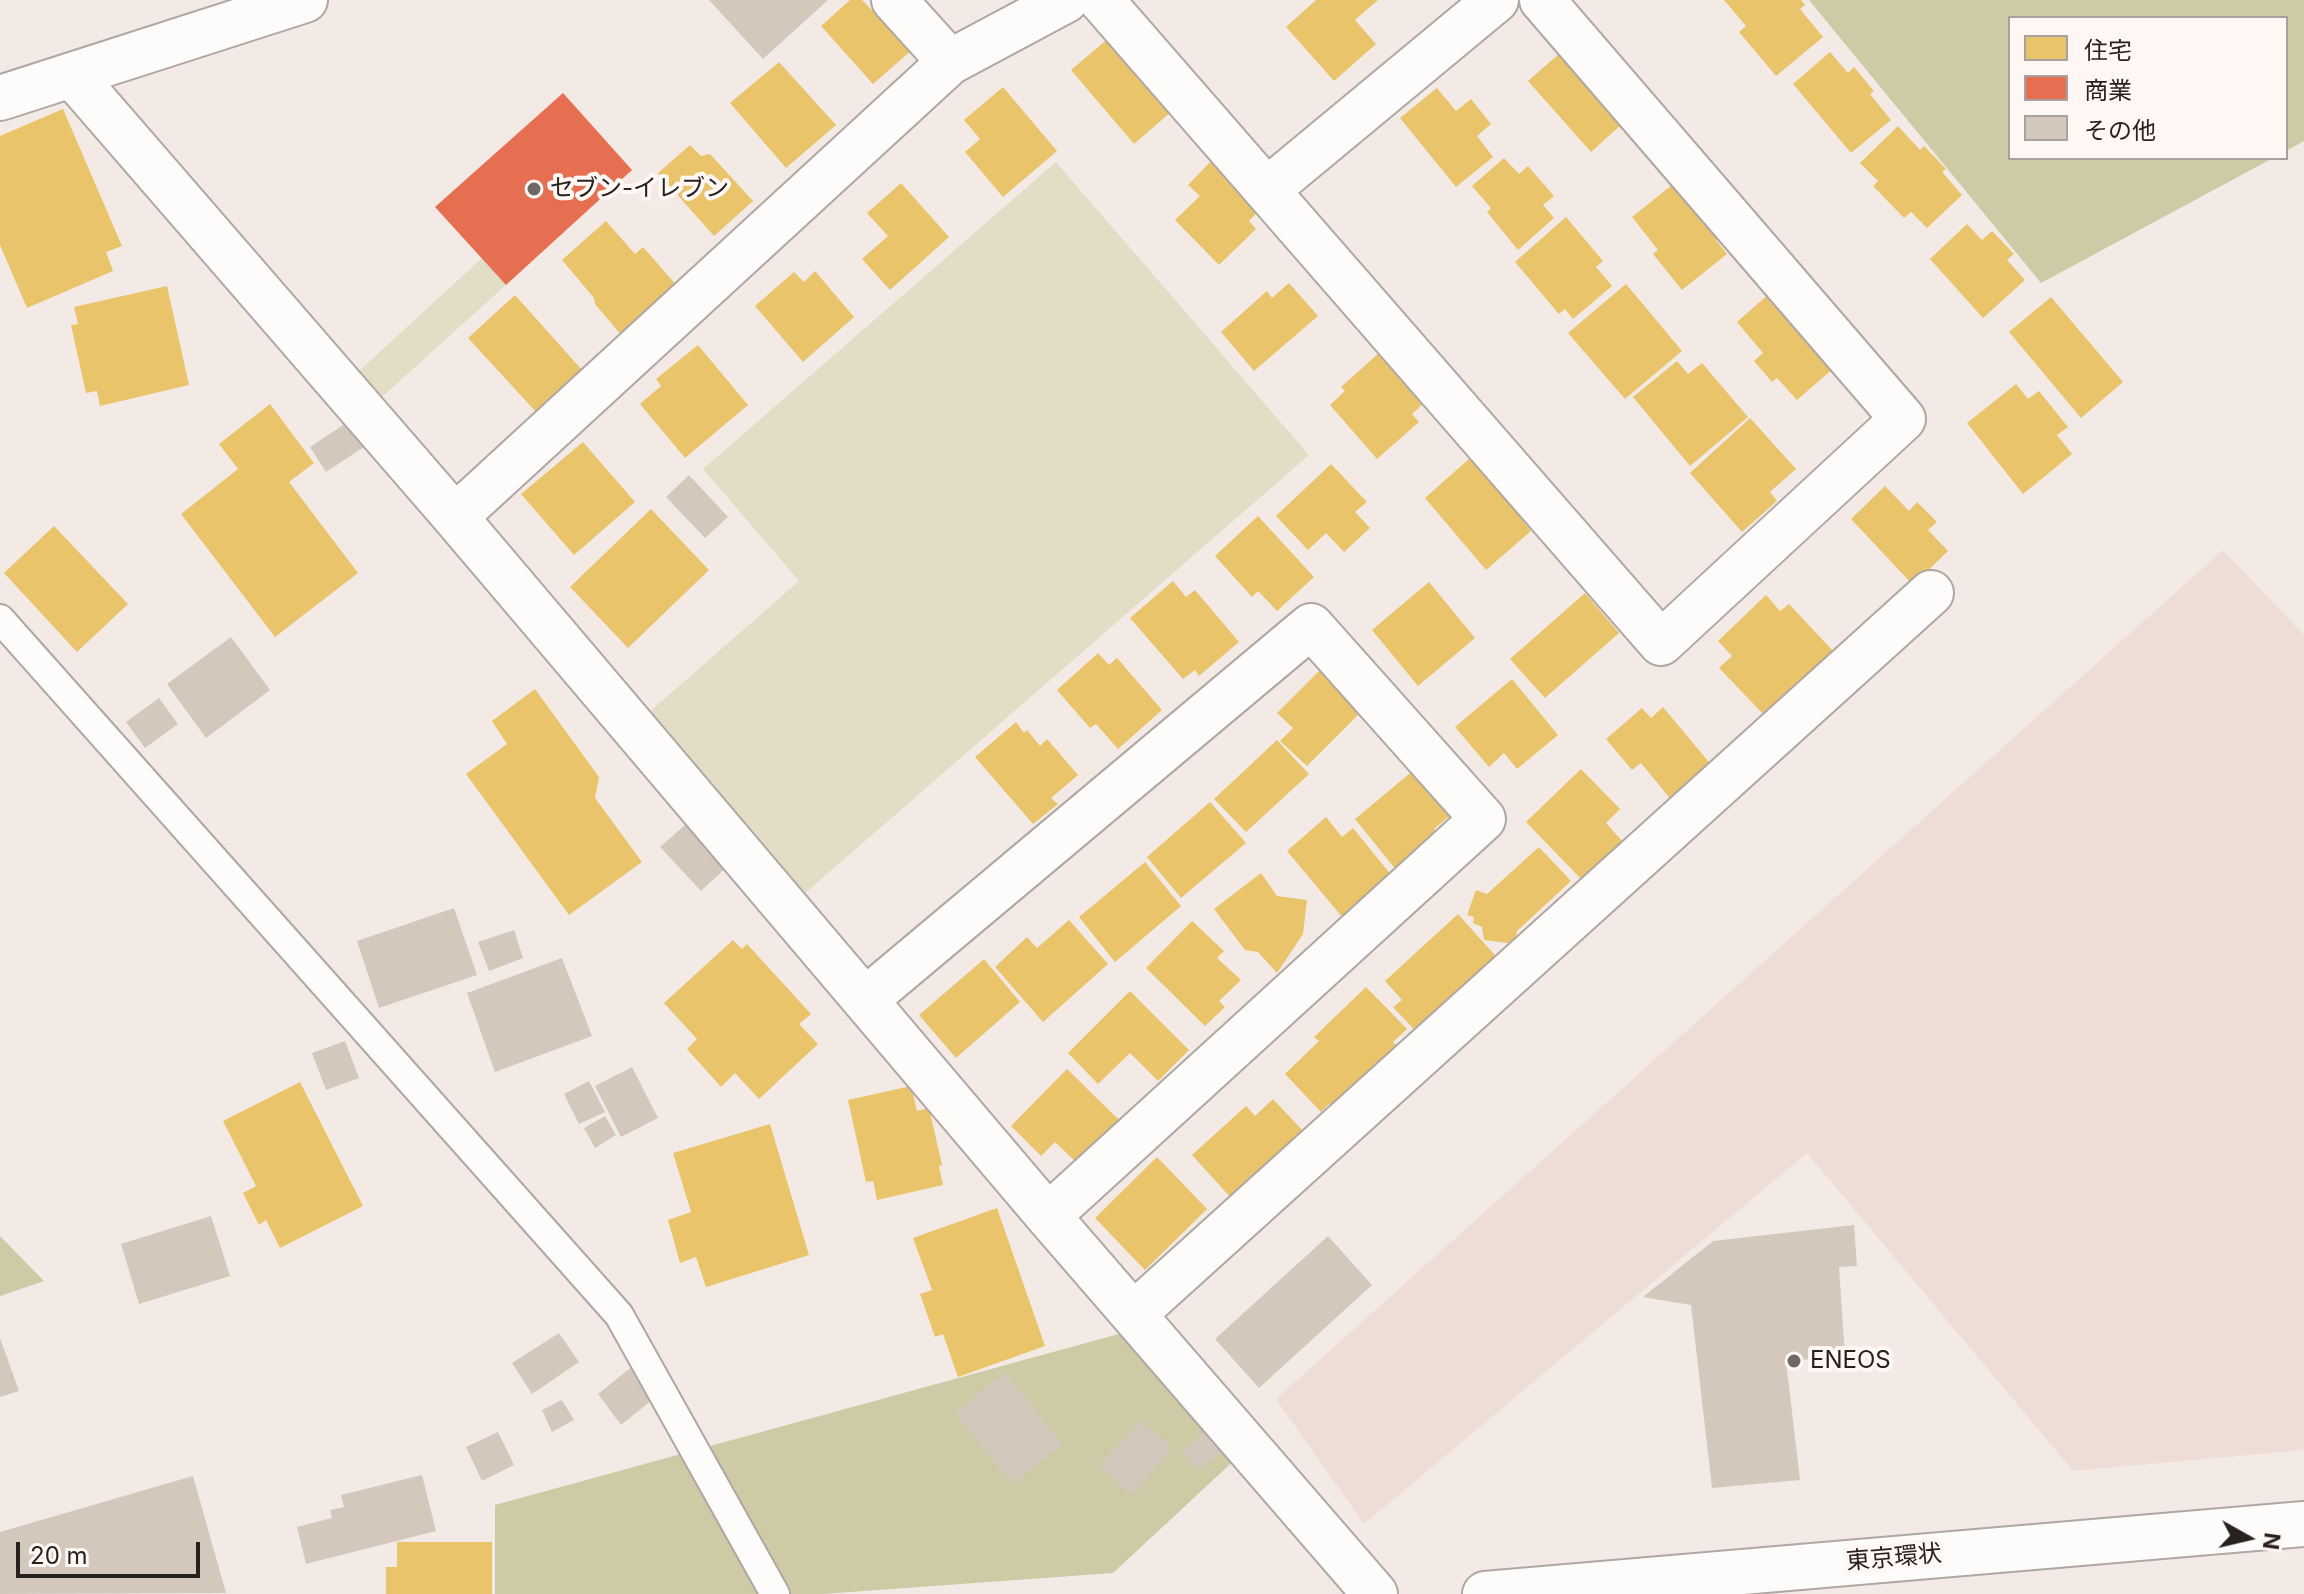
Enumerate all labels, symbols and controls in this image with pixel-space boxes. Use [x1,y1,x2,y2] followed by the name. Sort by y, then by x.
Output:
[2008,16,2288,160] legend
[2084,36,2132,65] text: 住宅
[2084,76,2132,105] text: 商業
[2084,116,2156,145] text: その他
[550,175,729,203] place label: セブン-イレブン
[525,180,543,198] marker: セブン-イレブン
[1810,1347,1891,1375] place label: ENEOS
[1785,1352,1803,1370] marker: ENEOS
[2208,1498,2288,1578] north arrow
[20,1526,204,1576] scale bar
[2258,1531,2286,1551] text: N
[1845,1539,1943,1577] street label: 東京環状
[30,1541,88,1570] text: 20 m

